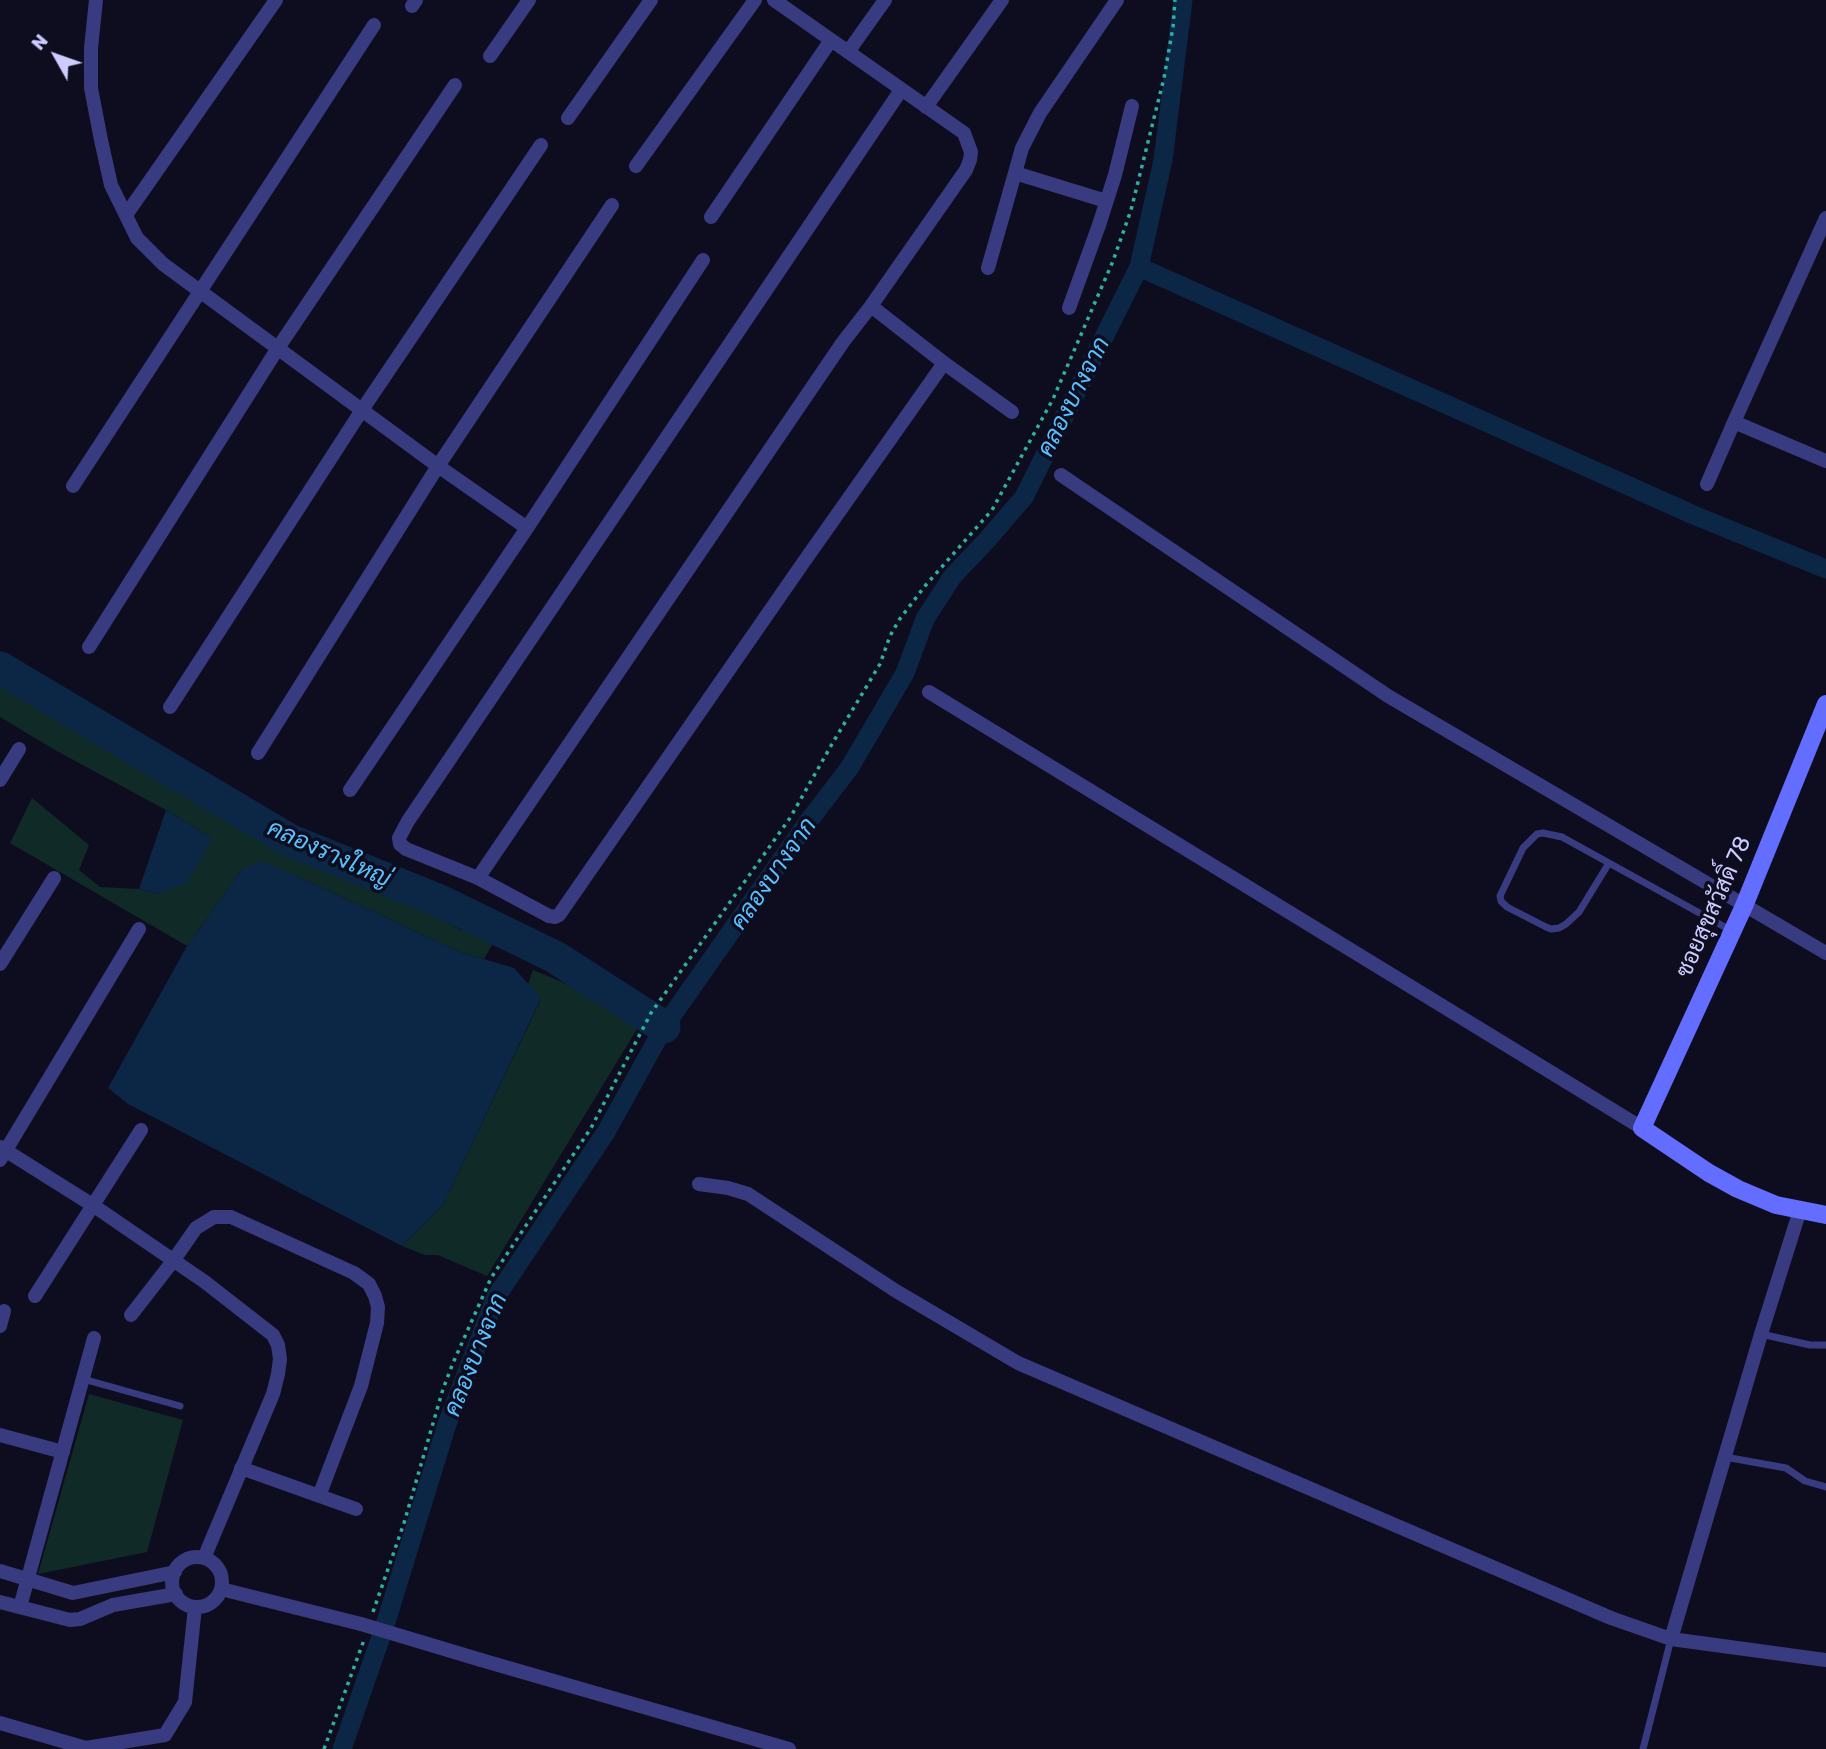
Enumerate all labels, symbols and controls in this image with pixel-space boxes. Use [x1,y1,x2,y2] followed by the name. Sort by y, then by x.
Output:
[21,21,91,91] north arrow
[26,30,53,55] text: N
[1032,332,1116,462] water label: คลองบางจาก
[725,812,823,936] water label: คลองบางจาก
[263,814,395,894] water label: คลองรางใหญ่
[1670,832,1758,982] street label: ซอยสุขสวัสดิ์ 78
[438,1289,514,1421] water label: คลองบางจาก

